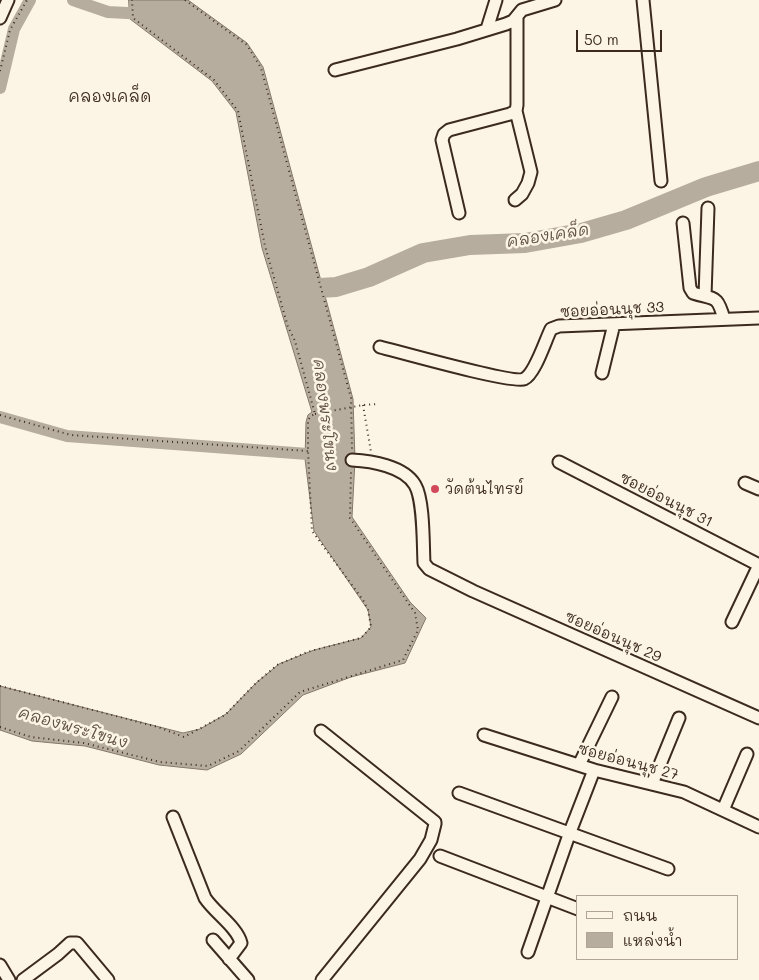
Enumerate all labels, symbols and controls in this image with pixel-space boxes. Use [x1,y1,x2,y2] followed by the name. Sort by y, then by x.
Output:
[579,20,665,52] scale bar
[584,29,619,49] text: 50 m
[68,87,152,107] district label: คลองเคล็ด
[505,220,591,252] water label: คลองเคล็ด
[559,298,665,322] street label: ซอยอ่อนนุช 33
[309,358,341,472] water label: คลองพระโขนง
[616,469,716,531] street label: ซอยอ่อนนุช 31
[445,480,524,498] place label: วัดต้นไทรย์
[429,483,441,495] marker: วัดต้นไทรย์
[562,608,664,666] street label: ซอยอ่อนนุช 29
[16,703,130,753] water label: คลองพระโขนง
[576,740,680,784] street label: ซอยอ่อนนุช 27
[576,895,739,960] legend
[623,905,657,925] text: ถนน
[623,930,683,950] text: แหล่งน้ำ

